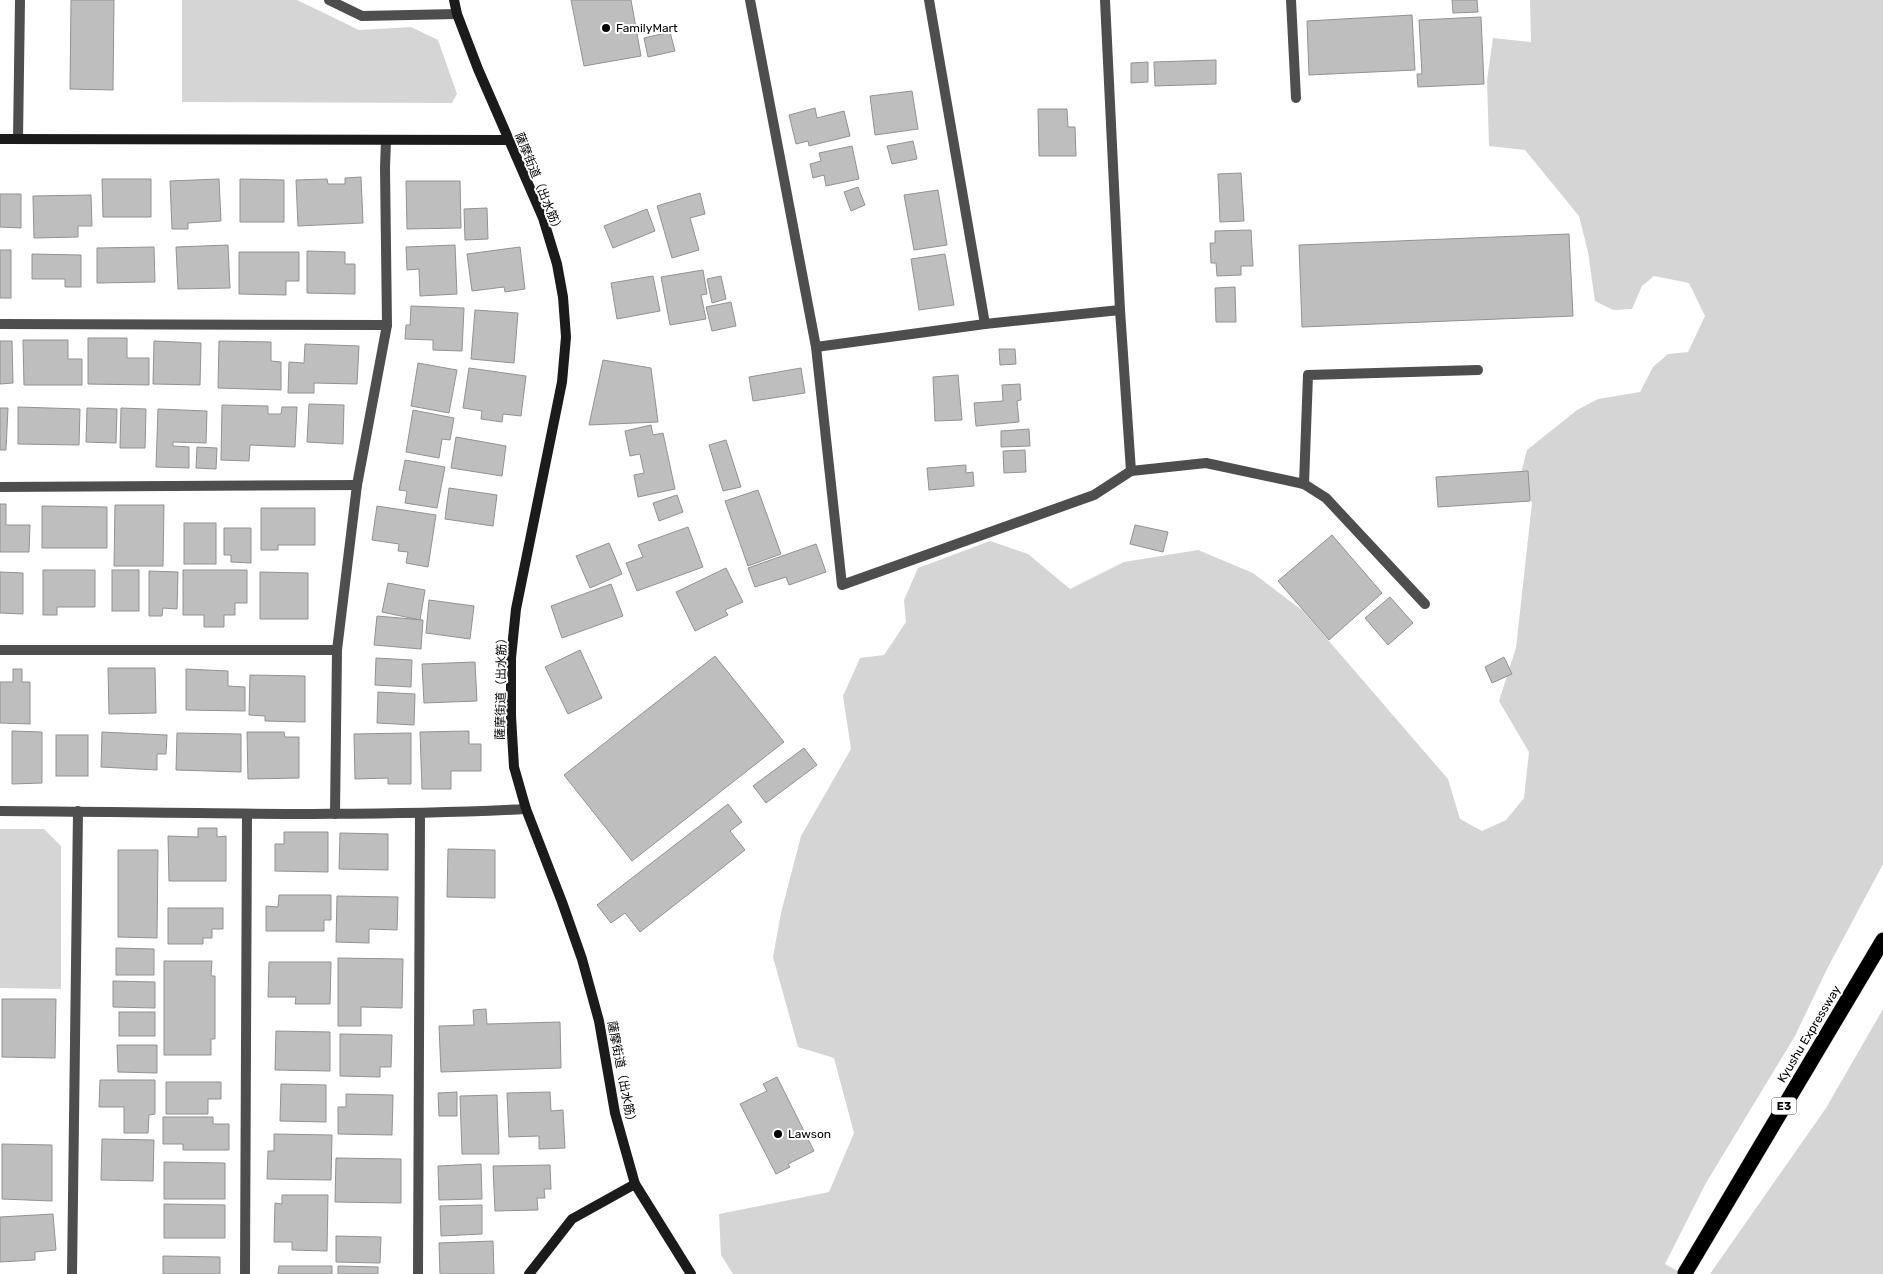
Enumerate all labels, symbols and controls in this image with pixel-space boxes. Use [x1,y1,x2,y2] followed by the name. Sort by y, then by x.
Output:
[616,21,678,35] place label: FamilyMart
[600,22,612,34] marker: FamilyMart
[512,130,566,236] street label: 薩摩街道（出水筋）
[493,632,509,740] street label: 薩摩街道（出水筋）
[1774,983,1844,1085] street label: Kyushu Expressway
[605,1020,639,1128] street label: 薩摩街道（出水筋）
[1772,1098,1796,1114] road number: E3
[788,1127,831,1141] place label: Lawson
[772,1128,784,1140] marker: Lawson

